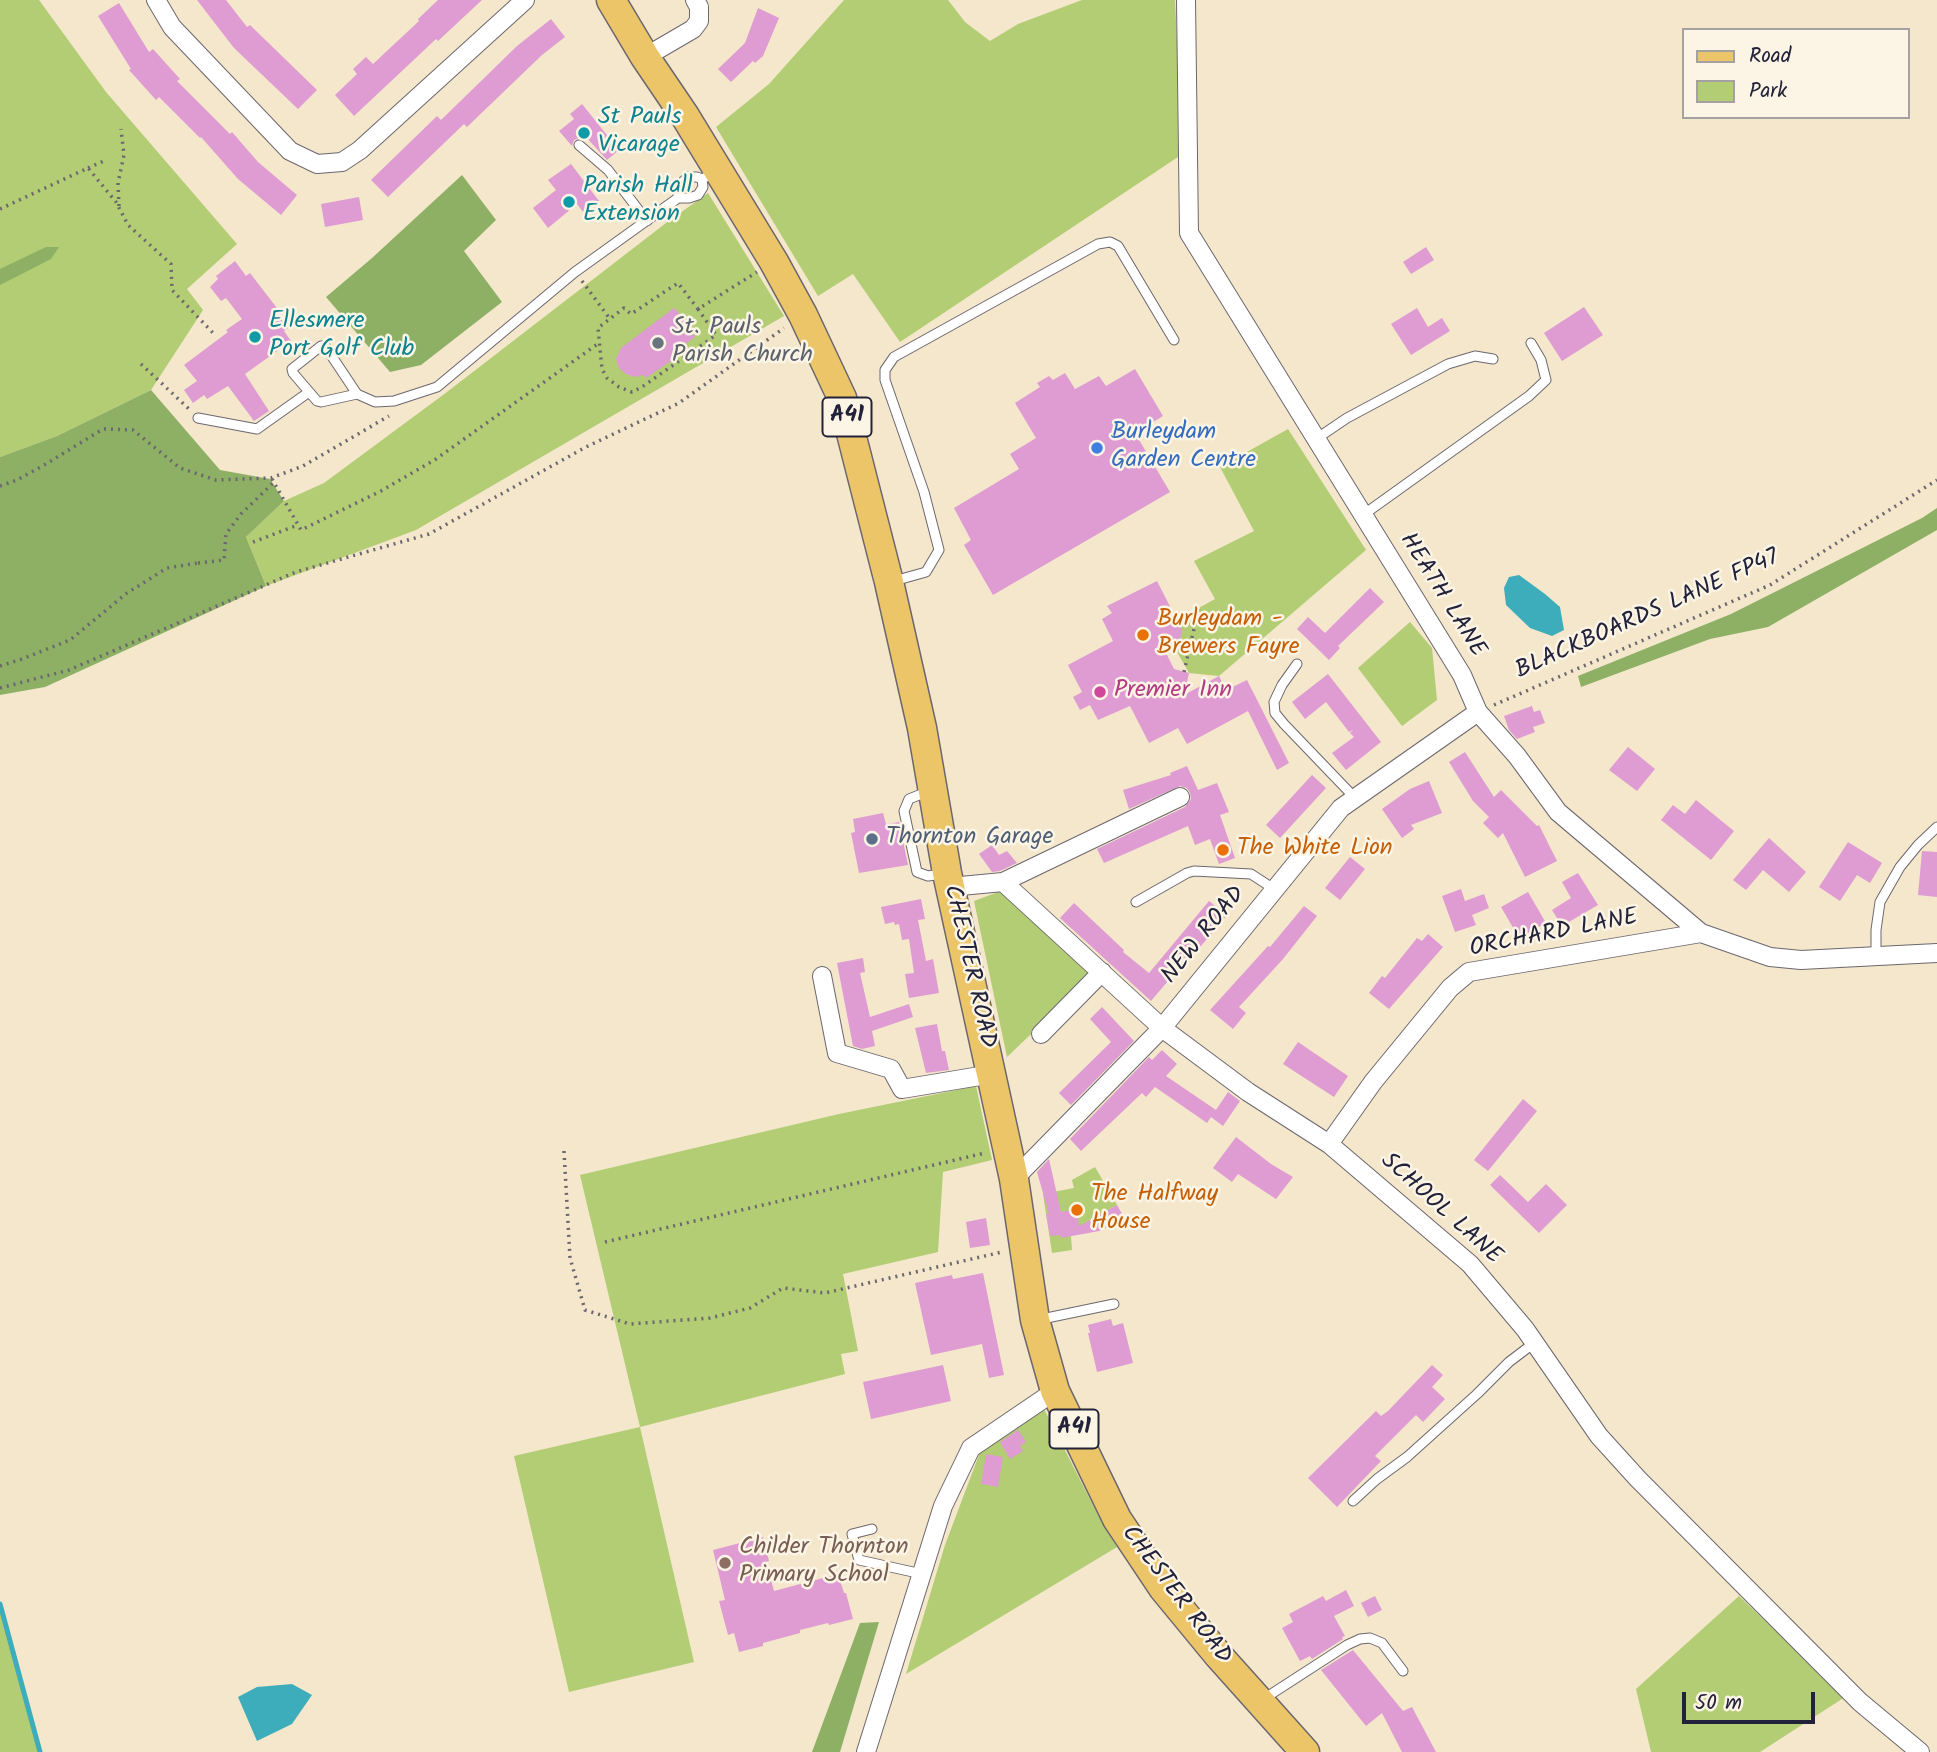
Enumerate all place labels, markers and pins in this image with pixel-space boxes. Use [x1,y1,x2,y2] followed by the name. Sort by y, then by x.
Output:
[598,105,682,161] place label: St Pauls Vicarage
[576,125,592,141] marker: St Pauls Vicarage
[583,174,693,230] place label: Parish Hall Extension
[561,194,577,210] marker: Parish Hall Extension
[269,309,414,365] place label: Ellesmere Port Golf Club
[672,315,813,371] place label: St. Pauls Parish Church
[247,329,263,345] marker: Ellesmere Port Golf Club
[650,335,666,351] marker: St. Pauls Parish Church
[1111,420,1256,476] place label: Burleydam Garden Centre
[1089,440,1105,456] marker: Burleydam Garden Centre
[1157,607,1300,663] place label: Burleydam - Brewers Fayre
[1135,627,1151,643] marker: Burleydam - Brewers Fayre
[1114,678,1232,706] place label: Premier Inn
[1092,684,1108,700] marker: Premier Inn
[886,825,1053,853] place label: Thornton Garage
[864,831,880,847] marker: Thornton Garage
[1237,836,1393,864] place label: The White Lion
[1215,842,1231,858] marker: The White Lion
[1091,1182,1218,1238] place label: The Halfway House
[1069,1202,1085,1218] marker: The Halfway House
[739,1535,908,1591] place label: Childer Thornton Primary School
[717,1555,733,1571] marker: Childer Thornton Primary School

